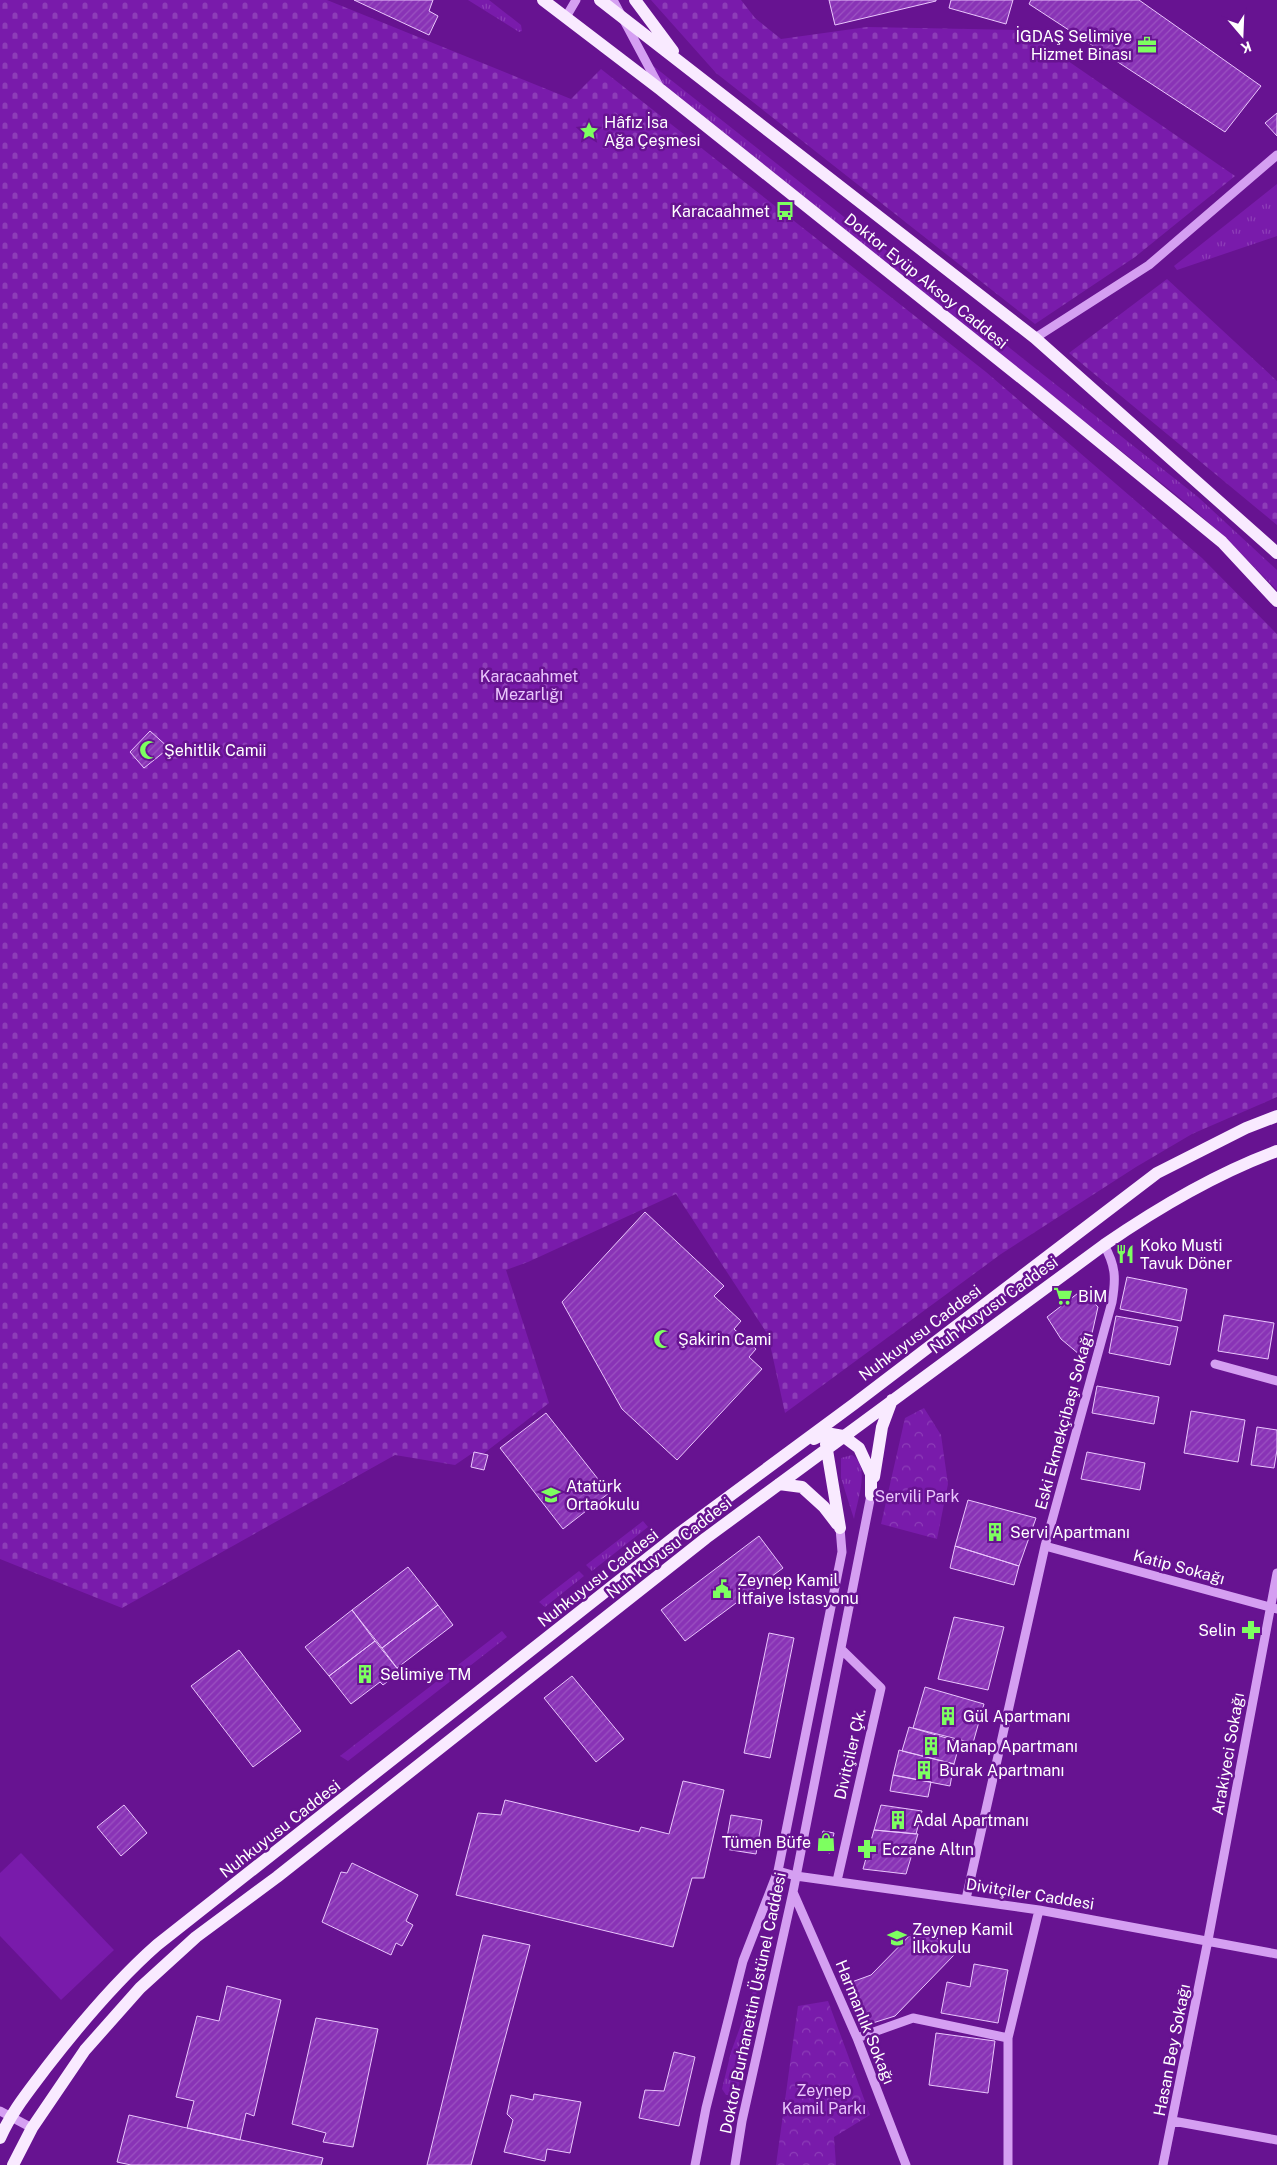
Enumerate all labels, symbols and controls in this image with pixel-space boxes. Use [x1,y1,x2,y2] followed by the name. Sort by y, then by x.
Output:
[1217,10,1267,60] north arrow
[1016,26,1132,64] place label: İGDAŞ Selimiye Hizmet Binası
[1136,34,1158,56] office icon: İGDAŞ Selimiye Hizmet Binası
[1239,38,1254,56] text: K
[604,112,701,150] place label: Hâfız İsa Ağa Çeşmesi
[578,120,600,142] place icon: Hâfız İsa Ağa Çeşmesi
[774,200,796,222] bus stop icon: Karacaahmet
[671,202,770,221] place label: Karacaahmet
[841,209,1011,353] street label: Doktor Eyüp Aksoy Caddesi
[480,667,578,704] park label: Karacaahmet Mezarlığı
[138,739,160,761] mosque icon: Şehitlik Camii
[164,741,267,760] place label: Şehitlik Camii
[1140,1236,1232,1273] place label: Koko Musti Tavuk Döner
[1114,1243,1136,1265] restaurant icon: Koko Musti Tavuk Döner
[926,1252,1062,1358] street label: Nuh Kuyusu Caddesi
[855,1281,985,1385] street label: Nuhkuyusu Caddesi
[1052,1285,1074,1307] supermarket icon: BİM
[1078,1286,1108,1306] place label: BİM
[652,1328,674,1350] mosque icon: Şakirin Cami
[678,1330,772,1349] place label: Şakirin Cami
[1031,1330,1097,1512] street label: Eski Ekmekçibaşı Sokağı
[566,1477,640,1514] place label: Atatürk Ortaokulu
[540,1484,562,1506] school or university icon: Atatürk Ortaokulu
[874,1487,960,1506] park label: Servili Park
[603,1493,735,1603] street label: Nuh Kuyusu Caddesi
[984,1521,1006,1543] building icon: Servi Apartmanı
[1010,1523,1130,1542] place label: Servi Apartmanı
[534,1525,662,1631] street label: Nuhkuyusu Caddesi
[1131,1546,1227,1588] street label: Katip Sokağı
[737,1571,859,1608] place label: Zeynep Kamil İtfaiye İstasyonu
[711,1578,733,1600] public building icon: Zeynep Kamil İtfaiye İstasyonu
[1240,1619,1262,1641] pharmacy icon: Selin
[1198,1621,1236,1640] place label: Selin
[354,1663,376,1685] building icon: Selimiye TM
[380,1665,471,1684] place label: Selimiye TM
[1208,1691,1248,1817] street label: Arakiyeci Sokağı
[937,1705,959,1727] building icon: Gül Apartmanı
[830,1706,870,1802] street label: Divitçiler Çk.
[963,1707,1071,1726] place label: Gül Apartmanı
[920,1735,942,1757] building icon: Manap Apartmanı
[946,1737,1078,1756] place label: Manap Apartmanı
[913,1759,935,1781] building icon: Burak Apartmanı
[939,1761,1064,1780] place label: Burak Apartmanı
[216,1776,344,1882] street label: Nuhkuyusu Caddesi
[887,1809,909,1831] building icon: Adal Apartmanı
[913,1811,1029,1830] place label: Adal Apartmanı
[815,1831,837,1853] shop icon: Tümen Büfe
[722,1833,811,1852] place label: Tümen Büfe
[856,1838,878,1860] pharmacy icon: Eczane Altın
[882,1840,974,1859] place label: Eczane Altın
[715,1870,790,2136] street label: Doktor Burhanettin Üstünel Caddesi
[965,1874,1095,1914] street label: Divitçiler Caddesi
[912,1920,1014,1957] place label: Zeynep Kamil İlkokulu
[886,1927,908,1949] school or university icon: Zeynep Kamil İlkokulu
[831,1957,899,2087] street label: Harmanlık Sokağı
[1150,1982,1194,2118] street label: Hasan Bey Sokağı
[782,2081,866,2118] park label: Zeynep Kamil Parkı

